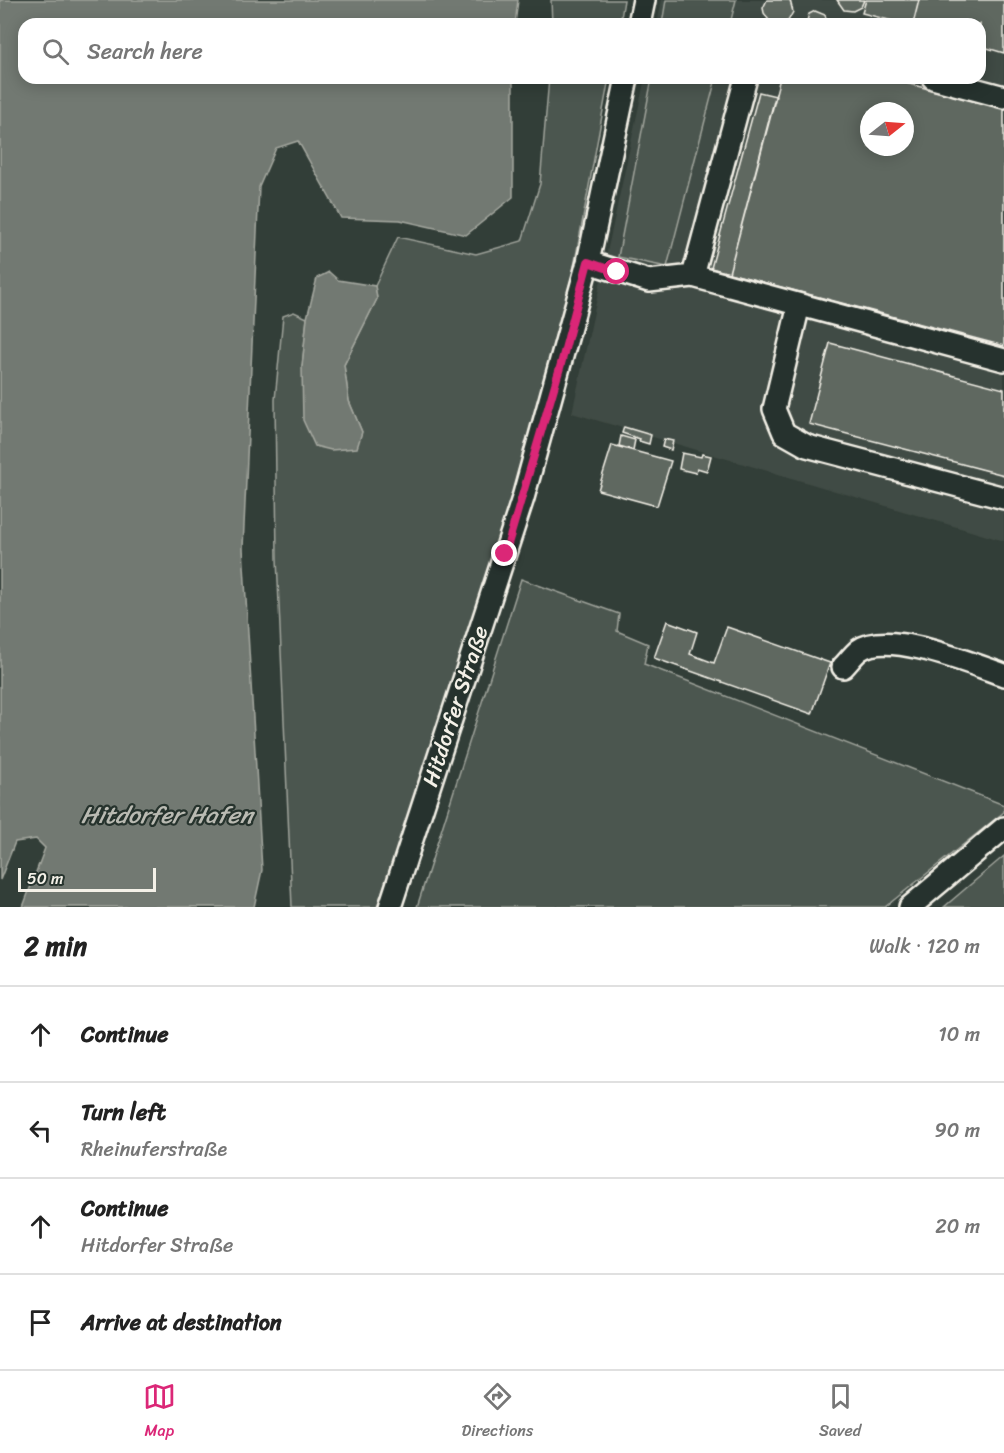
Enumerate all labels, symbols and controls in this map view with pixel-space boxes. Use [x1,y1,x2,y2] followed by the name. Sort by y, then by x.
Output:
[18,18,986,84] search box
[87,32,203,71] text: Search here
[39,35,72,68] icon: search
[860,102,914,156] north arrow
[603,258,629,284] route start
[491,540,517,566] route end
[411,620,499,792] street label: Hitdorfer Straße
[81,794,256,836] water label: Hitdorfer Hafen
[27,864,63,893] text: 50 m
[18,865,156,892] scale bar
[24,923,87,969] text: 2 min
[869,929,980,964] text: Walk · 120 m
[81,1015,169,1054] text: Continue
[938,1017,980,1052] text: 10 m
[24,1018,57,1051] icon: ahead
[81,1093,166,1132] text: Turn left
[935,1113,980,1148] text: 90 m
[24,1114,57,1147] icon: left
[81,1132,227,1167] text: Rheinuferstraße
[81,1189,169,1228] text: Continue
[935,1209,980,1244] text: 20 m
[24,1210,57,1243] icon: ahead
[81,1228,233,1263] text: Hitdorfer Straße
[81,1303,282,1342] text: Arrive at destination
[24,1306,57,1339] icon: arrive
[143,1380,176,1445] tab: Map
[462,1380,533,1445] tab: Directions
[819,1380,861,1445] tab: Saved

